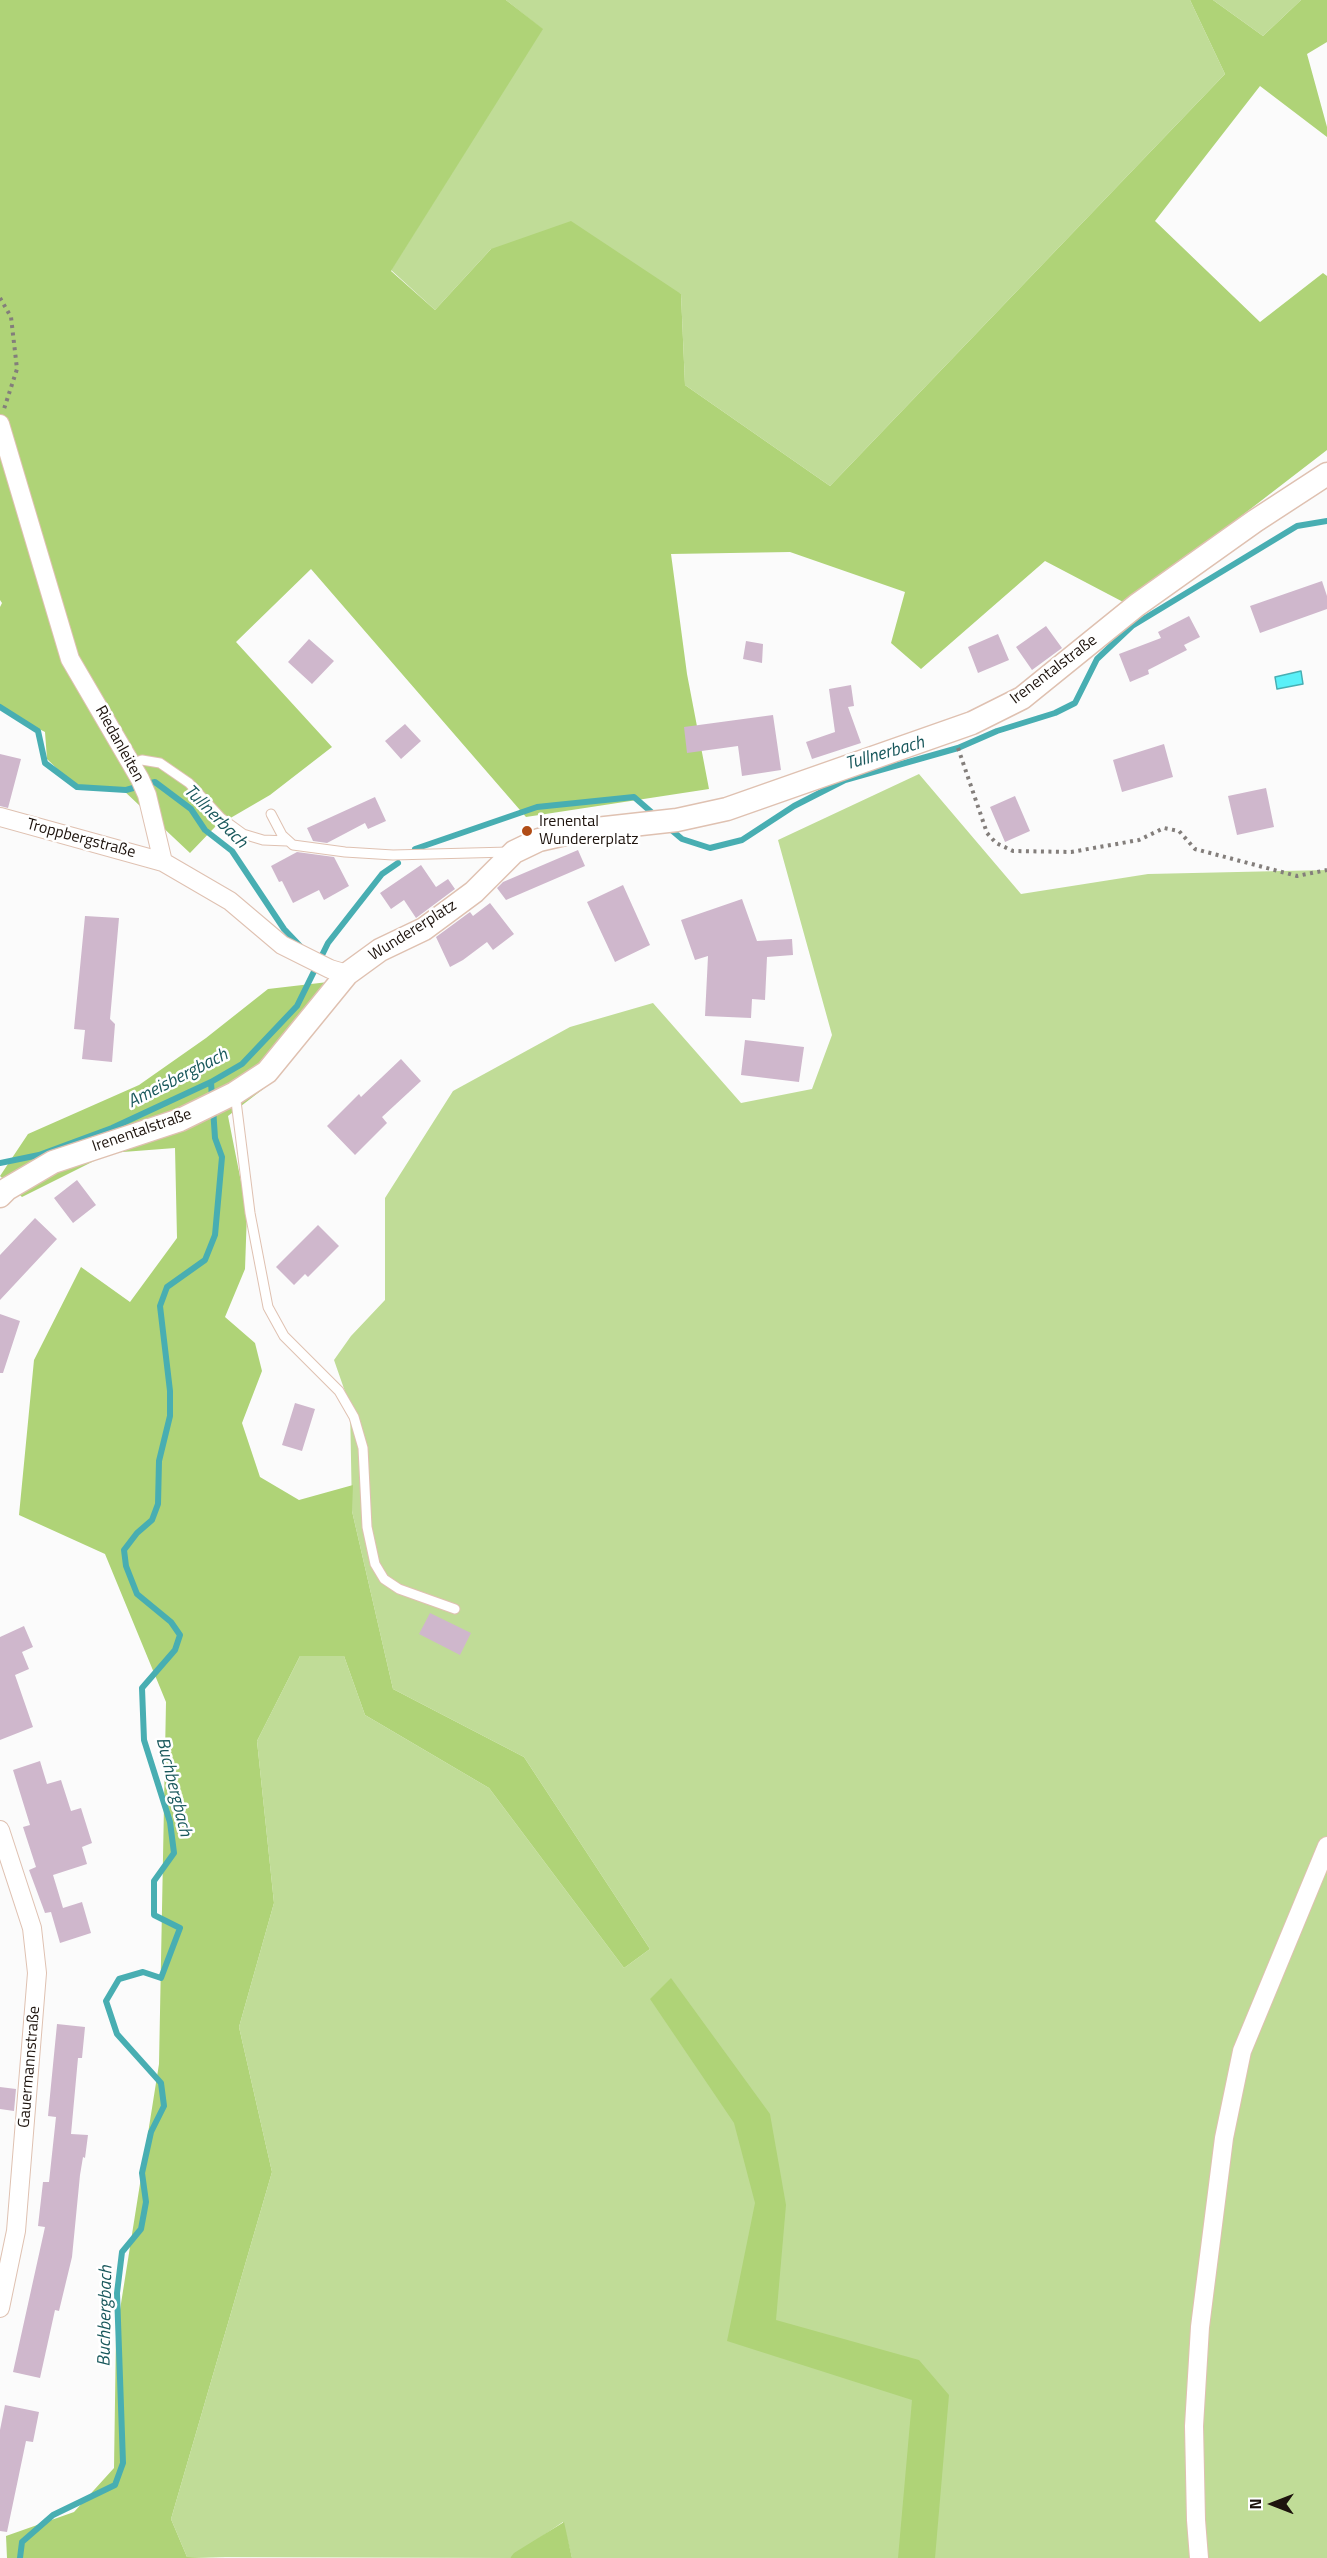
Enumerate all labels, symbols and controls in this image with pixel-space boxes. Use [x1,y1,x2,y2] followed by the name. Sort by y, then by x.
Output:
[1007,631,1101,709] street label: Irenentalstraße
[90,703,148,785] street label: Riedanleiten
[843,732,927,776] water label: Tullnerbach
[179,781,251,853] water label: Tullnerbach
[539,812,639,850] place label: Irenental Wundererplatz
[25,815,137,863] street label: Troppbergstraße
[520,824,534,838] marker: Irenental Wundererplatz
[366,896,460,966] street label: Wundererplatz
[124,1045,232,1113] water label: Ameisbergbach
[90,1105,194,1157] street label: Irenentalstraße
[150,1735,196,1839] water label: Buchbergbach
[15,2005,45,2129] street label: Gauermannstraße
[94,2265,118,2367] water label: Buchbergbach
[1243,2474,1303,2534] north arrow
[1243,2498,1267,2510] text: N

